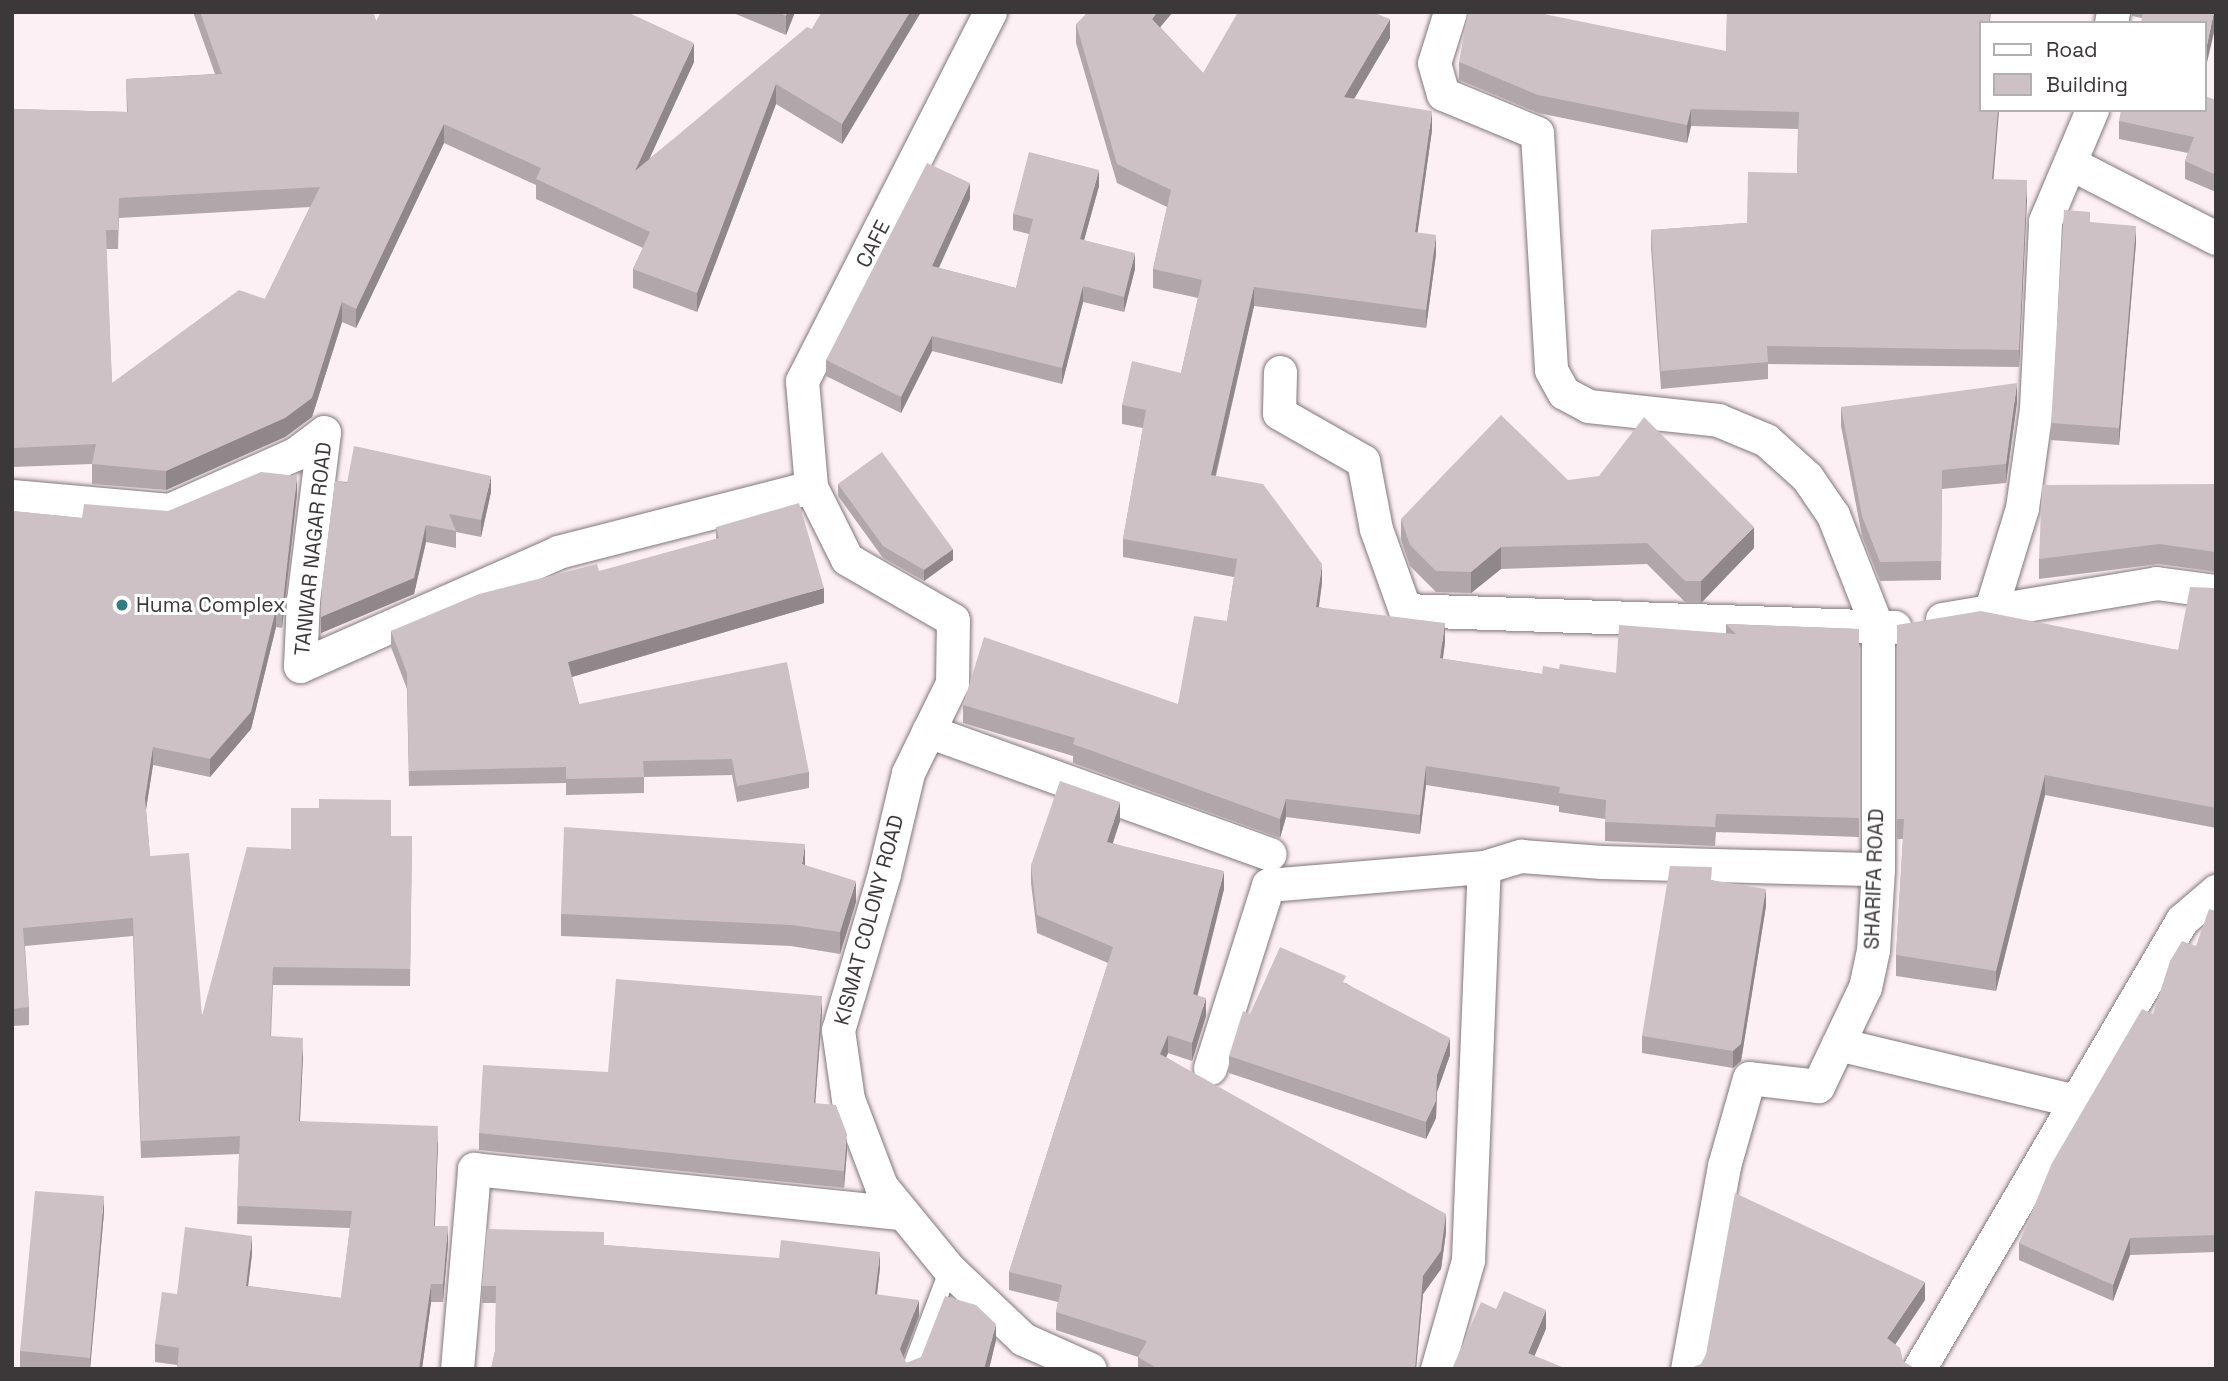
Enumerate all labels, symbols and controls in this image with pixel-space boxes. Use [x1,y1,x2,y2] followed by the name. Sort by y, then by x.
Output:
[1980,21,2207,112] legend
[2046,36,2098,63] text: Road
[2046,71,2128,98] text: Building
[850,216,896,272] street label: CAFE
[289,441,337,657] street label: TANWAR NAGAR ROAD
[136,592,286,618] place label: Huma Complex
[114,597,130,613] marker: Huma Complex
[1859,808,1889,950] street label: SHARIFA ROAD
[829,812,909,1028] street label: KISMAT COLONY ROAD

